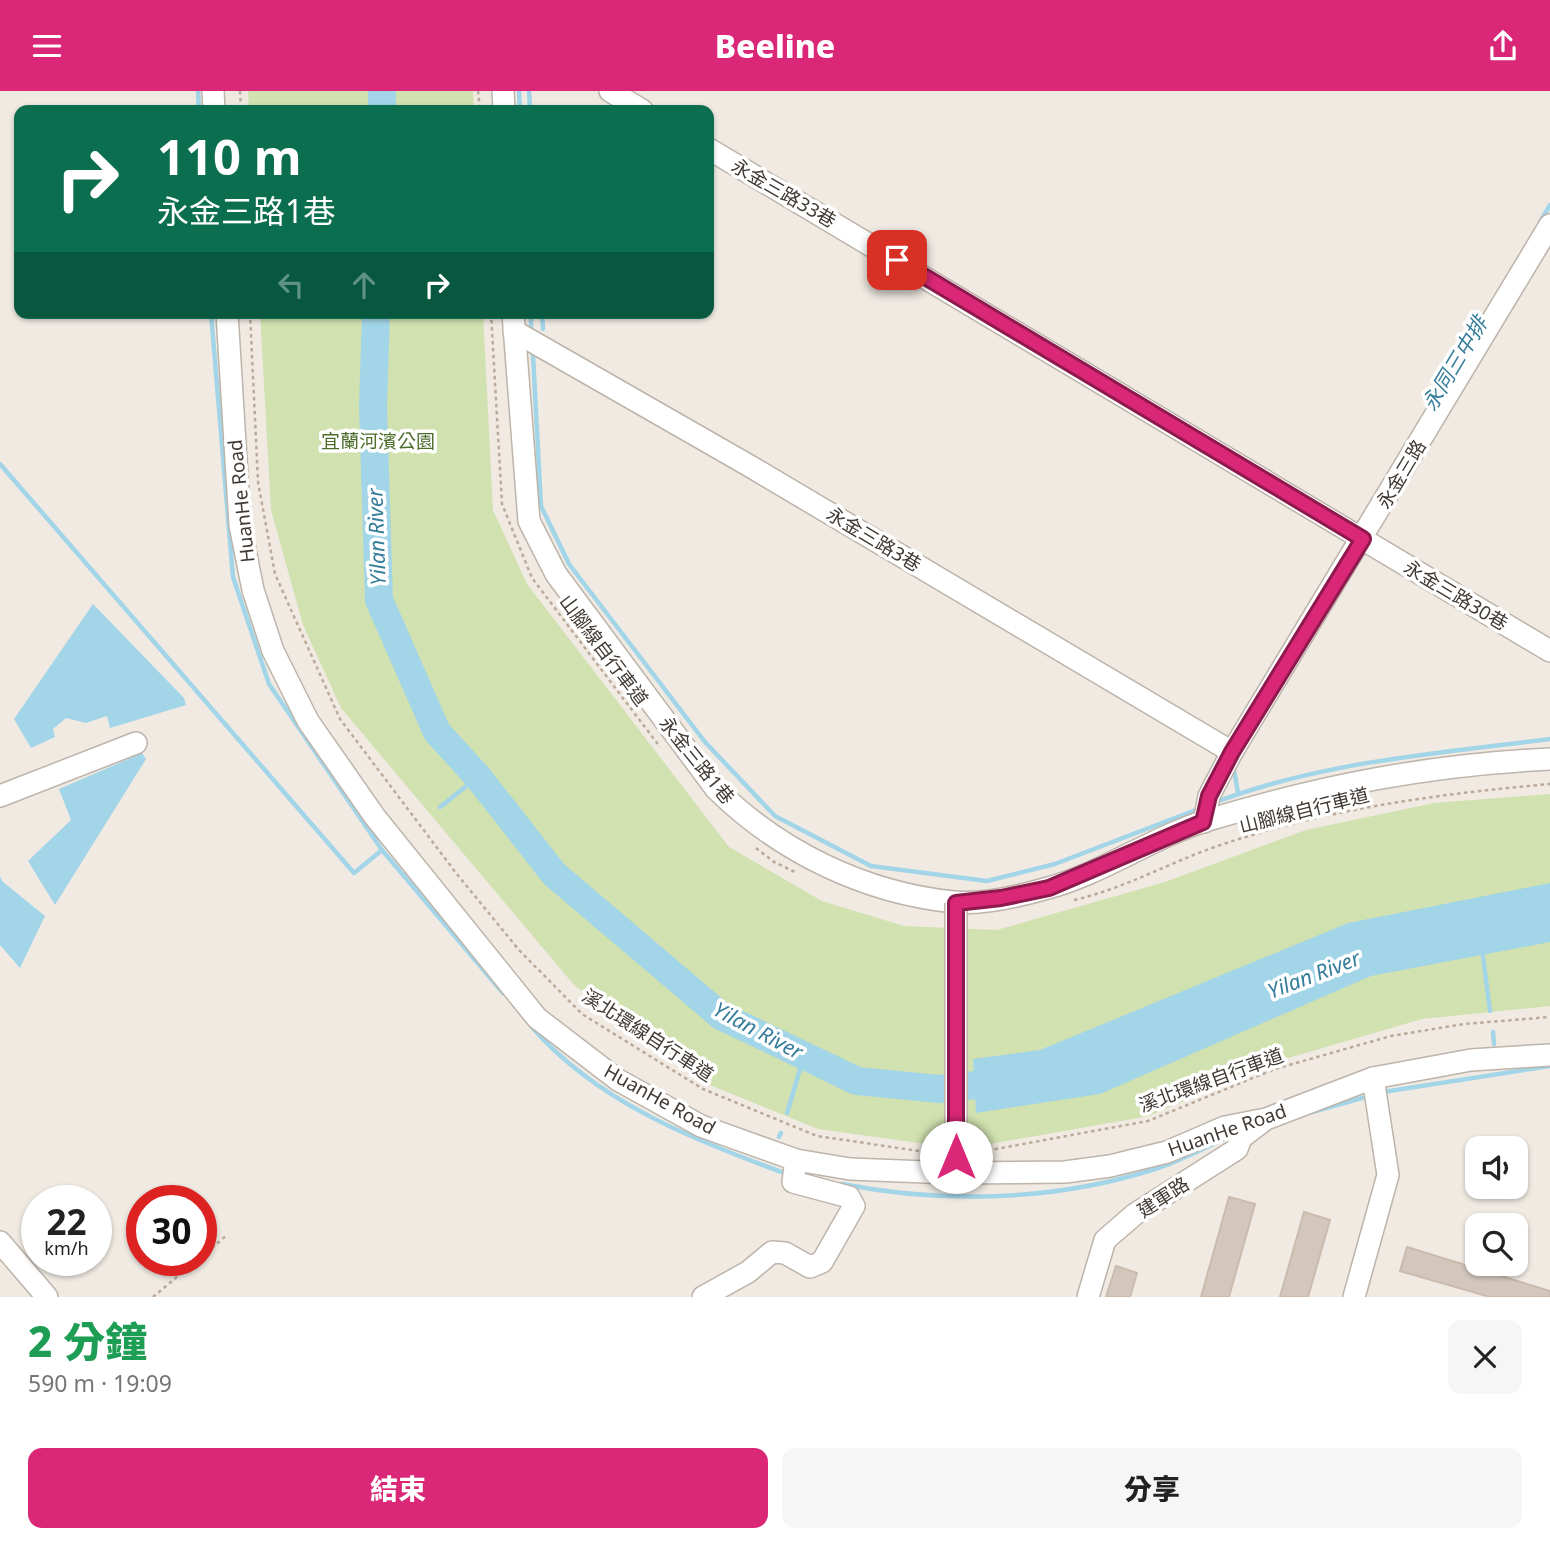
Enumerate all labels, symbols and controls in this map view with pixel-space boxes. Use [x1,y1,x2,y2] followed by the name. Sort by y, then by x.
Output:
[715,24,835,67] text: Beeline
[28,27,66,65] icon: menu
[1484,27,1522,65] icon: share
[157,123,302,189] text: 110 m
[42,133,133,224] icon: right
[727,153,841,233] street label: 永金三路33巷
[157,189,335,232] text: 永金三路1巷
[867,230,927,290] pin
[878,241,916,279] icon: arrive
[272,266,310,304] icon: left
[345,266,383,304] icon: ahead
[418,266,456,304] icon: right
[1415,309,1495,416] water label: 永同三中排
[321,428,435,454] park label: 宜蘭河濱公園
[1370,435,1432,513] street label: 永金三路
[222,438,260,564] street label: HuanHe Road
[360,486,392,586] water label: Yilan River
[822,501,926,577] street label: 永金三路3巷
[1399,554,1513,636] street label: 永金三路30巷
[554,589,654,711] street label: 山腳線自行車道
[654,711,740,809] street label: 永金三路1巷
[1236,781,1372,839] street label: 山腳線自行車道
[1263,943,1366,1005] water label: Yilan River
[577,983,719,1087] street label: 溪北環線自行車道
[709,995,809,1066] water label: Yilan River
[1135,1042,1287,1118] street label: 溪北環線自行車道
[600,1058,720,1140] street label: HuanHe Road
[1164,1098,1290,1162] street label: HuanHe Road
[919,1120,993,1194] position arrow
[1465,1136,1528,1276] map controls
[1465,1136,1528,1199] button: sound
[1132,1171,1194,1223] street label: 建軍路
[126,1185,217,1276] speed limit sign: 30
[46,1198,87,1245] text: 22
[1465,1213,1528,1276] button: search
[44,1236,89,1260] text: km/h
[28,1312,147,1369] text: 2 分鐘
[1448,1320,1522,1394] button: close
[28,1367,172,1399] text: 590 m · 19:09
[28,1448,768,1528] button: 結束
[782,1448,1522,1528] button: 分享

